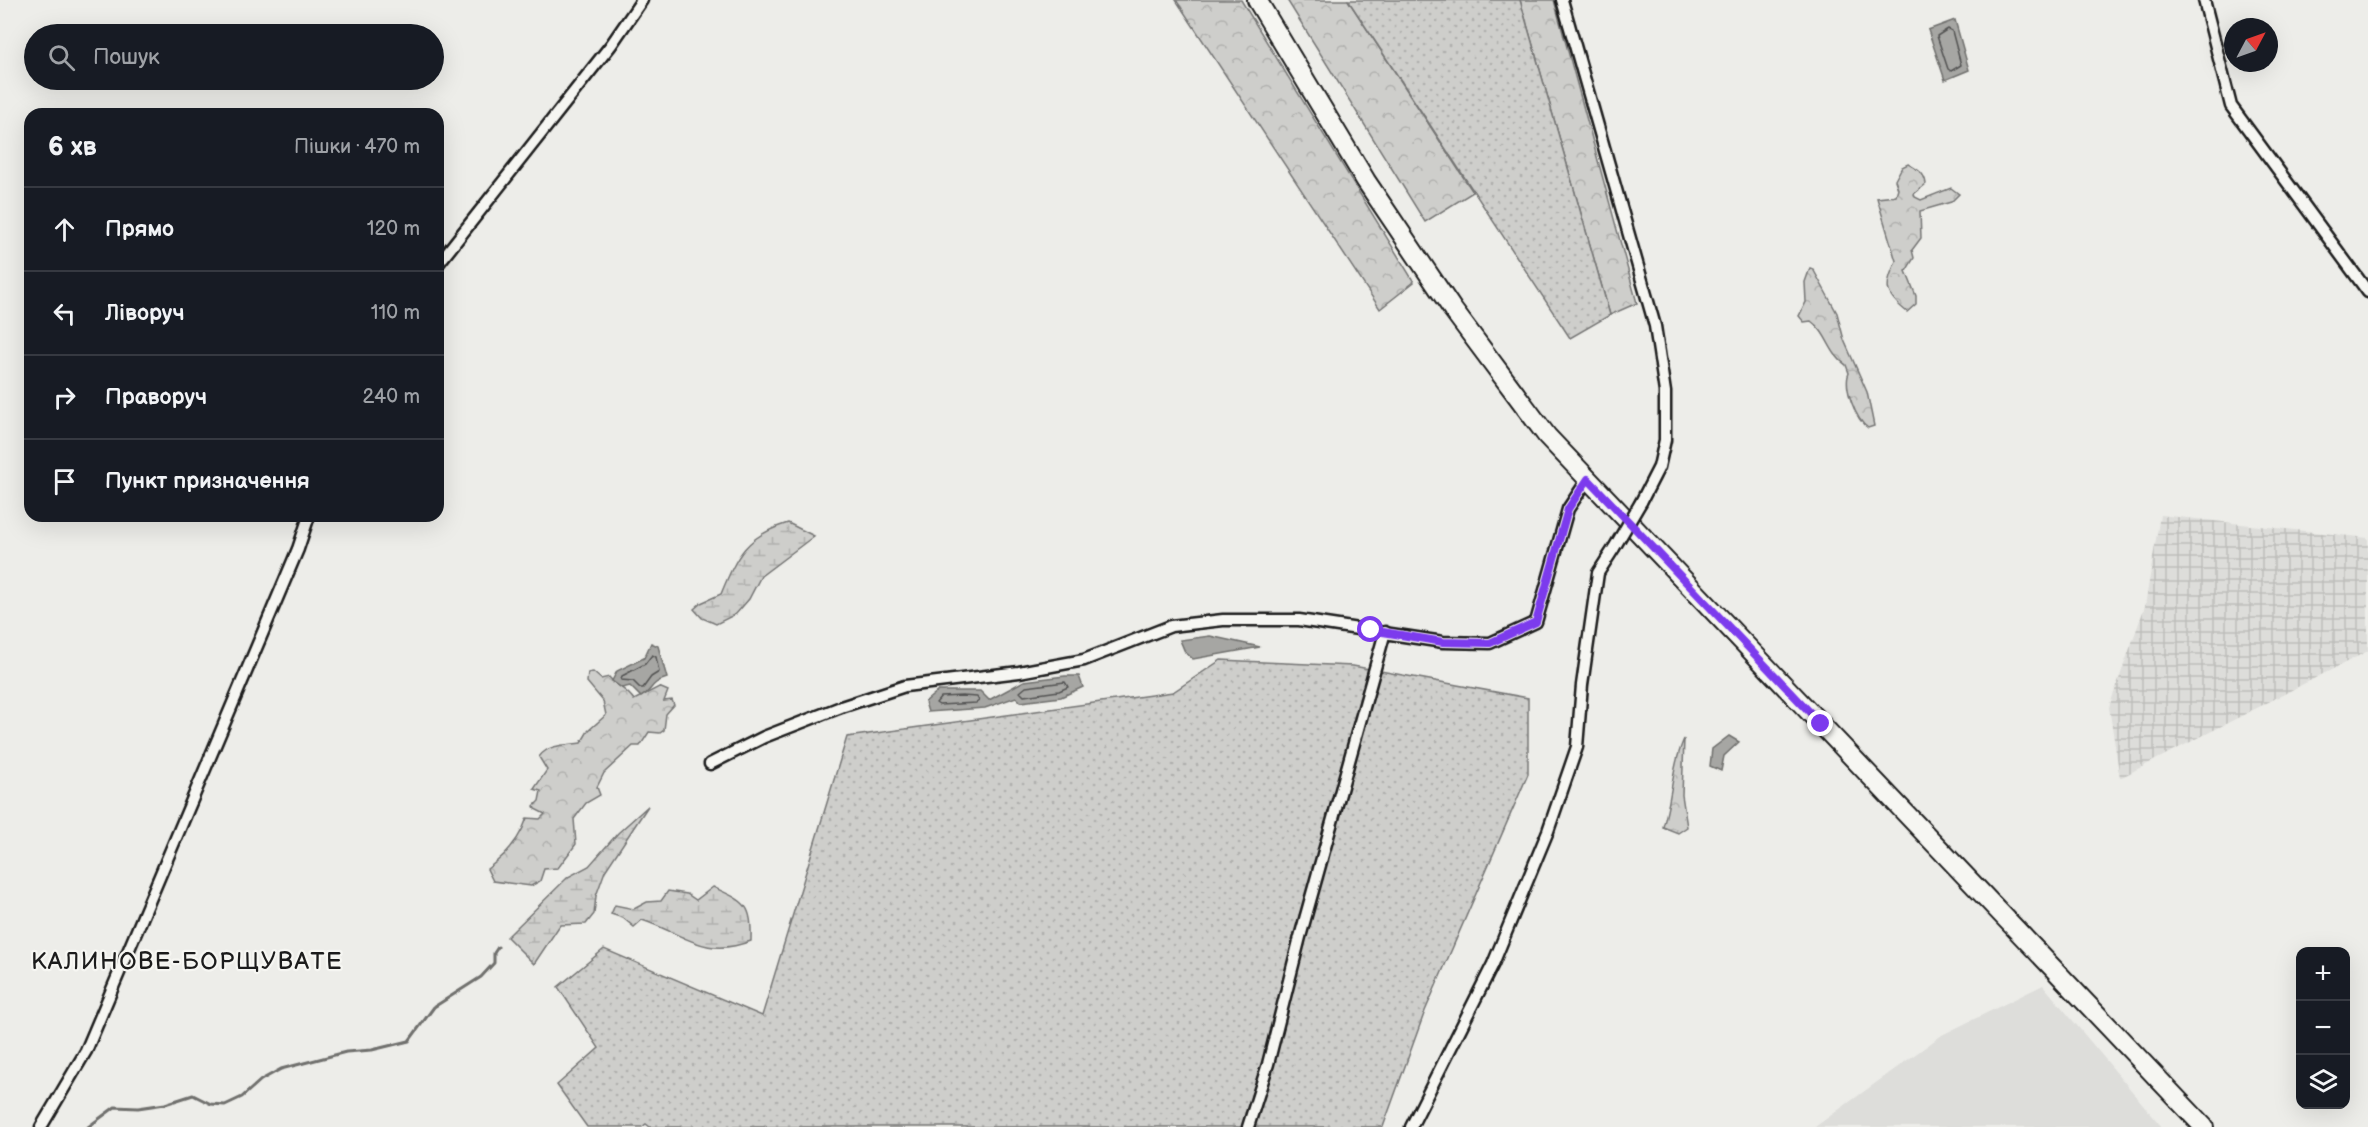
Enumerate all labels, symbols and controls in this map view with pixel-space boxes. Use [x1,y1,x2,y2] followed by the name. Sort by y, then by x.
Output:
[2224,18,2278,72] north arrow
[24,24,444,90] search box
[45,41,78,74] icon: search
[93,44,160,71] text: Пошук
[48,132,97,163] text: 6 хв
[294,135,420,159] text: Пішки · 470 m
[48,213,81,246] icon: ahead
[105,216,174,243] text: Прямо
[367,217,420,241] text: 120 m
[48,297,81,330] icon: left
[105,300,185,327] text: Ліворуч
[371,301,420,325] text: 110 m
[48,381,81,414] icon: right
[105,384,207,411] text: Праворуч
[363,385,420,409] text: 240 m
[48,465,81,498] icon: arrive
[105,468,310,495] text: Пункт призначення
[1357,616,1383,642] route start
[1807,710,1833,736] route end
[31,947,343,976] district label: КАЛИНОВЕ-БОРЩУВАТЕ
[2296,947,2350,1109] map controls
[2296,947,2350,1001] button: +
[2296,1001,2350,1055] button: −
[2296,1055,2350,1109] button: layers

